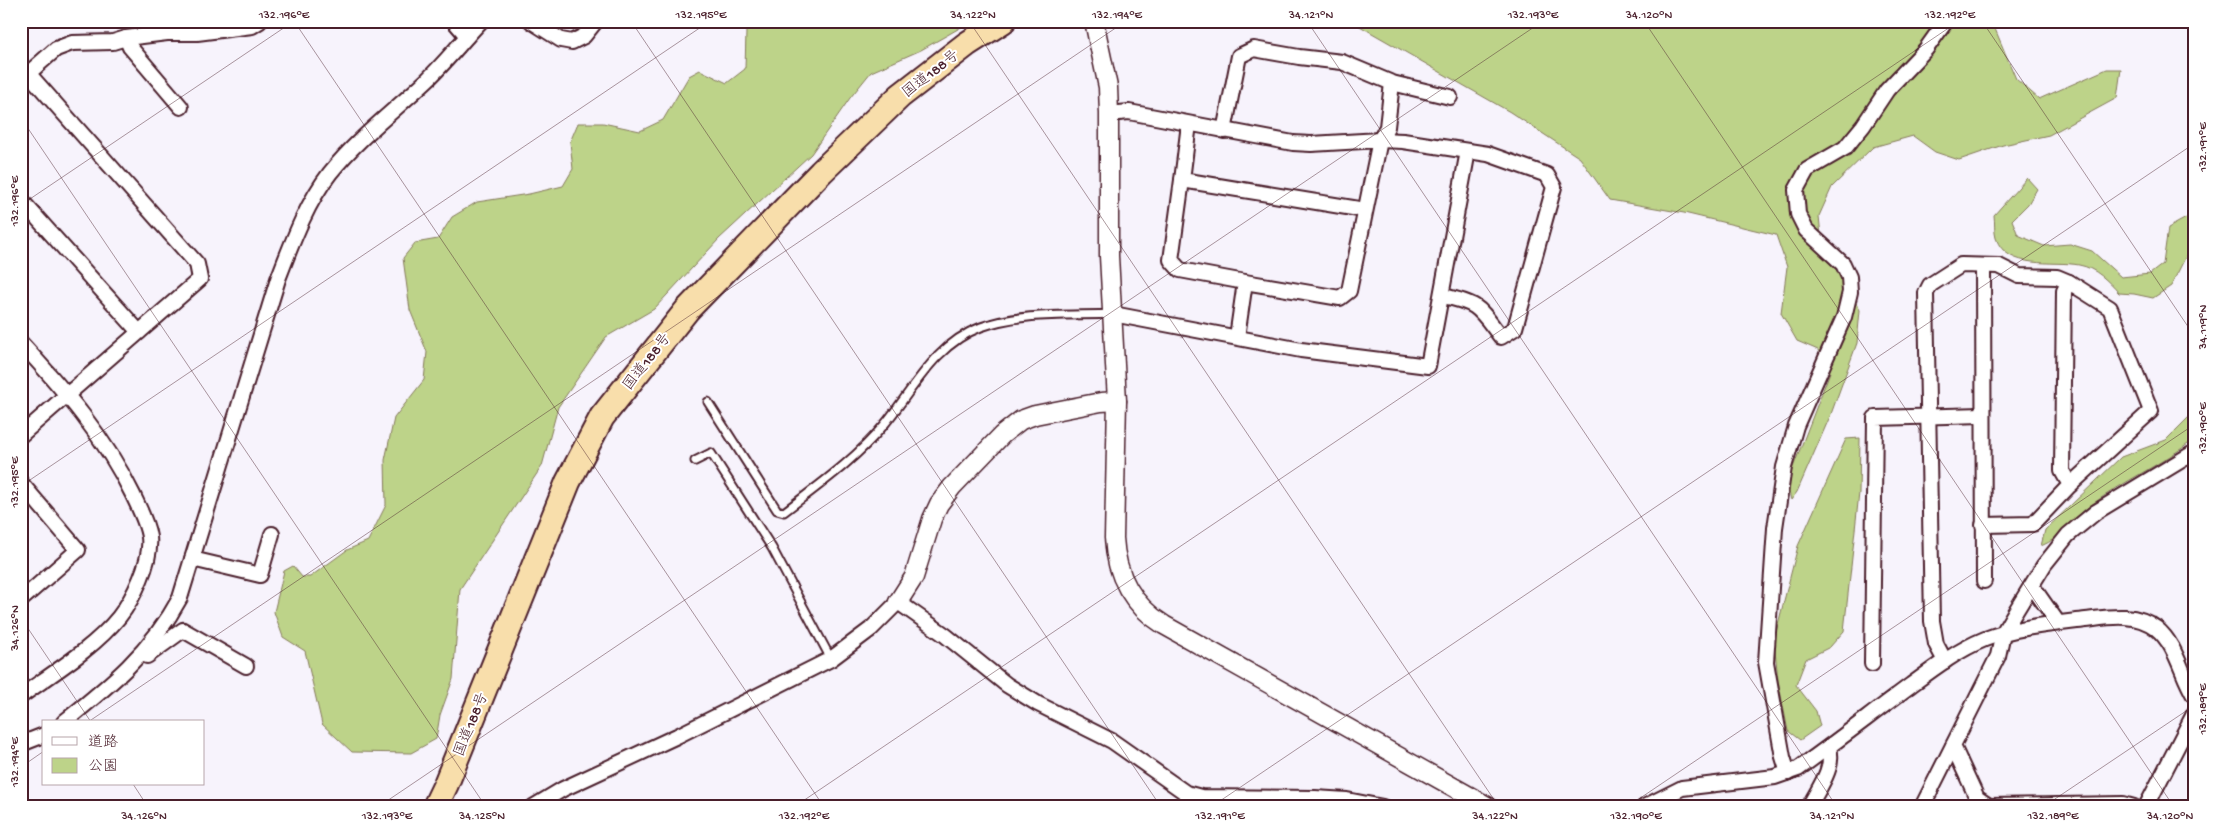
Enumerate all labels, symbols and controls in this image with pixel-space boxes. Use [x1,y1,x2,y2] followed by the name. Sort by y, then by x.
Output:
[258,9,310,23] text: 132.196°E
[675,9,727,23] text: 132.195°E
[949,9,996,23] text: 34.122°N
[1091,9,1143,23] text: 132.194°E
[1288,9,1333,23] text: 34.121°N
[1507,9,1559,23] text: 132.193°E
[1625,9,1672,23] text: 34.120°N
[1924,9,1976,23] text: 132.192°E
[899,47,963,102] street label: 国道188号
[2197,122,2211,173] text: 132.191°E
[9,175,23,227] text: 132.196°E
[2197,305,2211,350] text: 34.119°N
[620,330,675,394] street label: 国道188号
[2197,402,2211,455] text: 132.190°E
[9,456,23,508] text: 132.195°E
[9,605,23,652] text: 34.126°N
[2197,683,2211,736] text: 132.189°E
[451,690,493,759] street label: 国道188号
[42,720,205,786] legend
[88,734,118,752] text: 道路
[9,736,23,788] text: 132.194°E
[88,758,118,776] text: 公園
[120,810,167,824] text: 34.126°N
[361,810,413,824] text: 132.193°E
[458,810,505,824] text: 34.125°N
[778,810,830,824] text: 132.192°E
[1194,810,1245,824] text: 132.191°E
[1471,810,1518,824] text: 34.122°N
[1609,810,1662,824] text: 132.190°E
[1809,810,1854,824] text: 34.121°N
[2026,810,2079,824] text: 132.189°E
[2146,810,2193,824] text: 34.120°N

